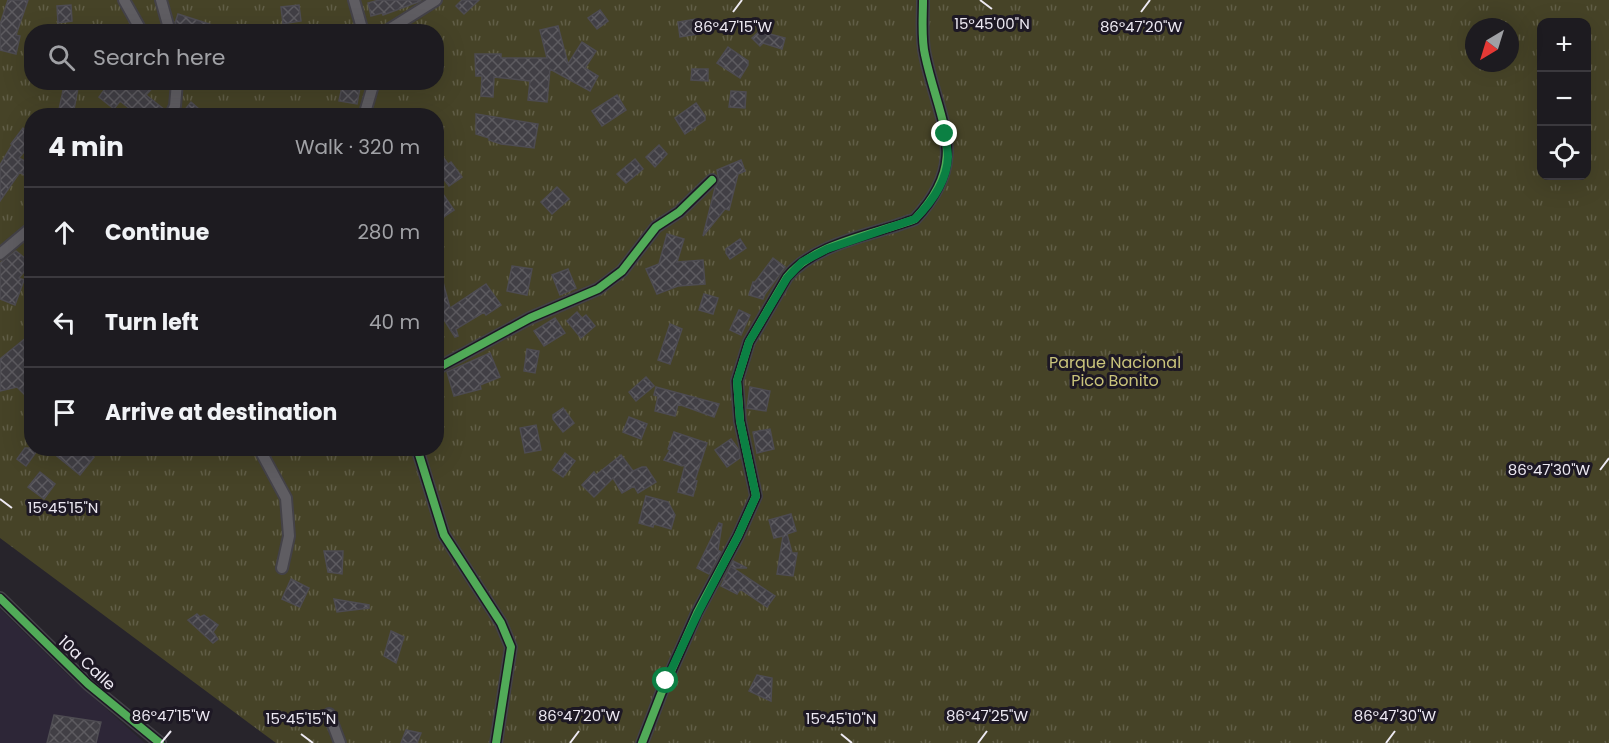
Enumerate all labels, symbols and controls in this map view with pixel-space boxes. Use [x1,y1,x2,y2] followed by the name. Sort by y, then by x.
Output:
[954,13,1030,34] text: 15°45'00"N
[694,16,773,37] text: 86°47'15"W
[1100,16,1182,37] text: 86°47'20"W
[1465,18,1519,72] north arrow
[1537,18,1591,180] map controls
[1537,18,1591,72] button: +
[24,24,444,90] search box
[45,41,78,74] icon: search
[93,42,226,73] text: Search here
[1537,72,1591,126] button: −
[931,120,957,146] route end
[1537,126,1591,180] button: locate
[48,129,124,165] text: 4 min
[295,133,420,161] text: Walk · 320 m
[48,216,81,249] icon: ahead
[105,217,209,248] text: Continue
[357,218,420,246] text: 280 m
[48,306,81,339] icon: left
[105,307,199,338] text: Turn left
[369,308,420,336] text: 40 m
[1049,351,1181,392] park label: Parque Nacional Pico Bonito
[48,396,81,429] icon: arrive
[105,397,337,428] text: Arrive at destination
[1508,459,1591,480] text: 86°47'30"W
[28,497,98,518] text: 15°45'15"N
[53,630,121,696] street label: 10a Calle
[652,667,678,693] route start
[132,705,211,726] text: 86°47'15"W
[538,705,620,726] text: 86°47'20"W
[946,705,1028,726] text: 86°47'25"W
[1354,705,1437,726] text: 86°47'30"W
[266,708,336,729] text: 15°45'15"N
[806,708,876,729] text: 15°45'10"N

